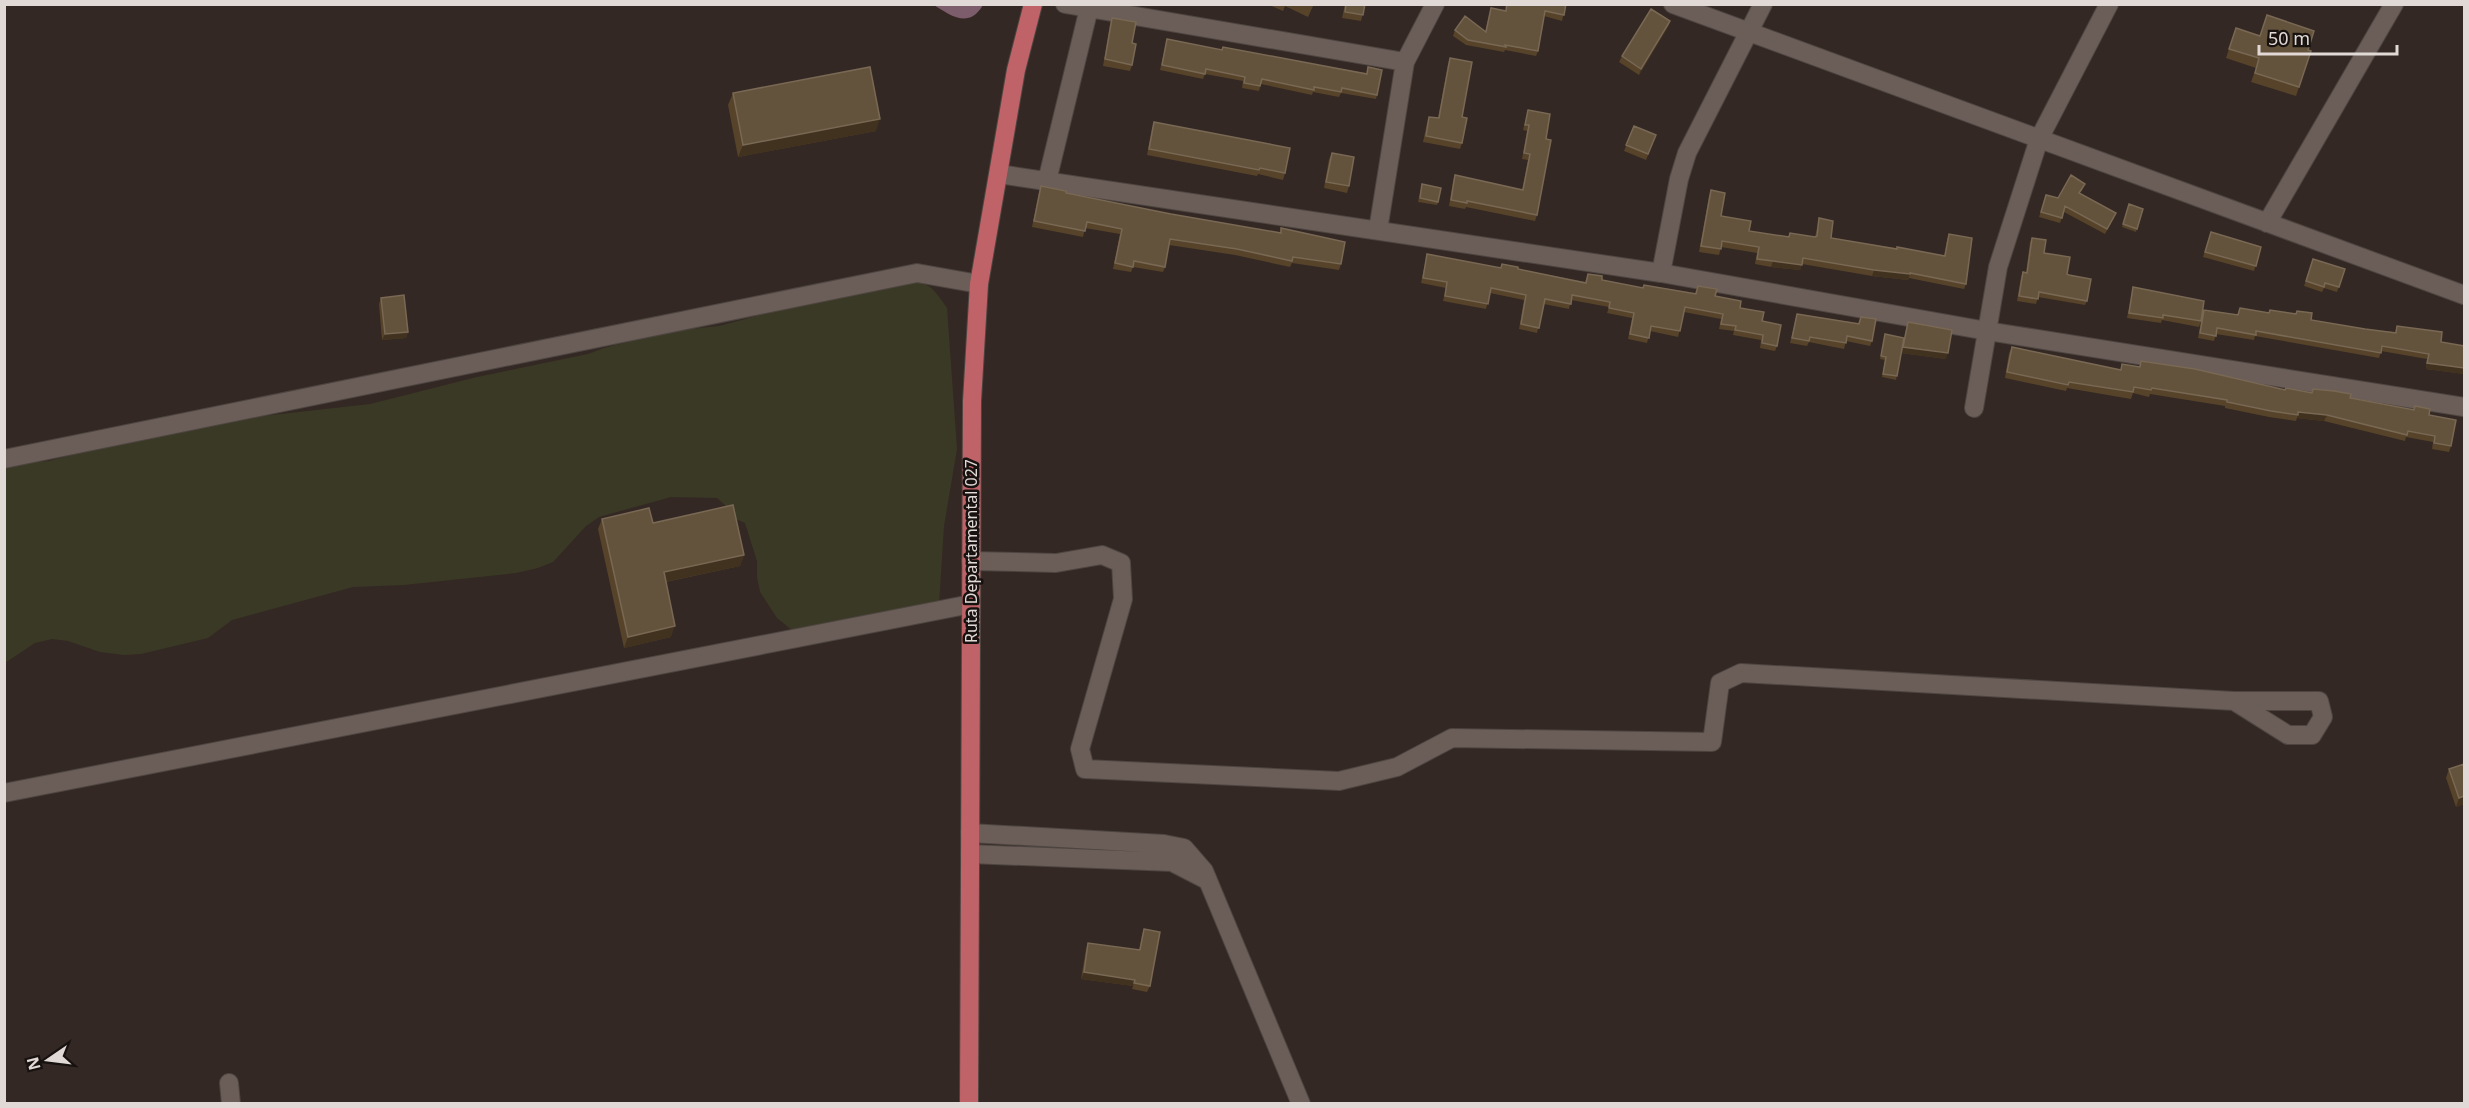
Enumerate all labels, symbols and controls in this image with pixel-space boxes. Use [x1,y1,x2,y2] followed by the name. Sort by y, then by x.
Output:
[2259,18,2397,56] scale bar
[2268,26,2310,50] text: 50 m
[960,459,982,643] street label: Ruta Departamental 027
[18,1030,78,1090] north arrow
[21,1055,46,1073] text: N

